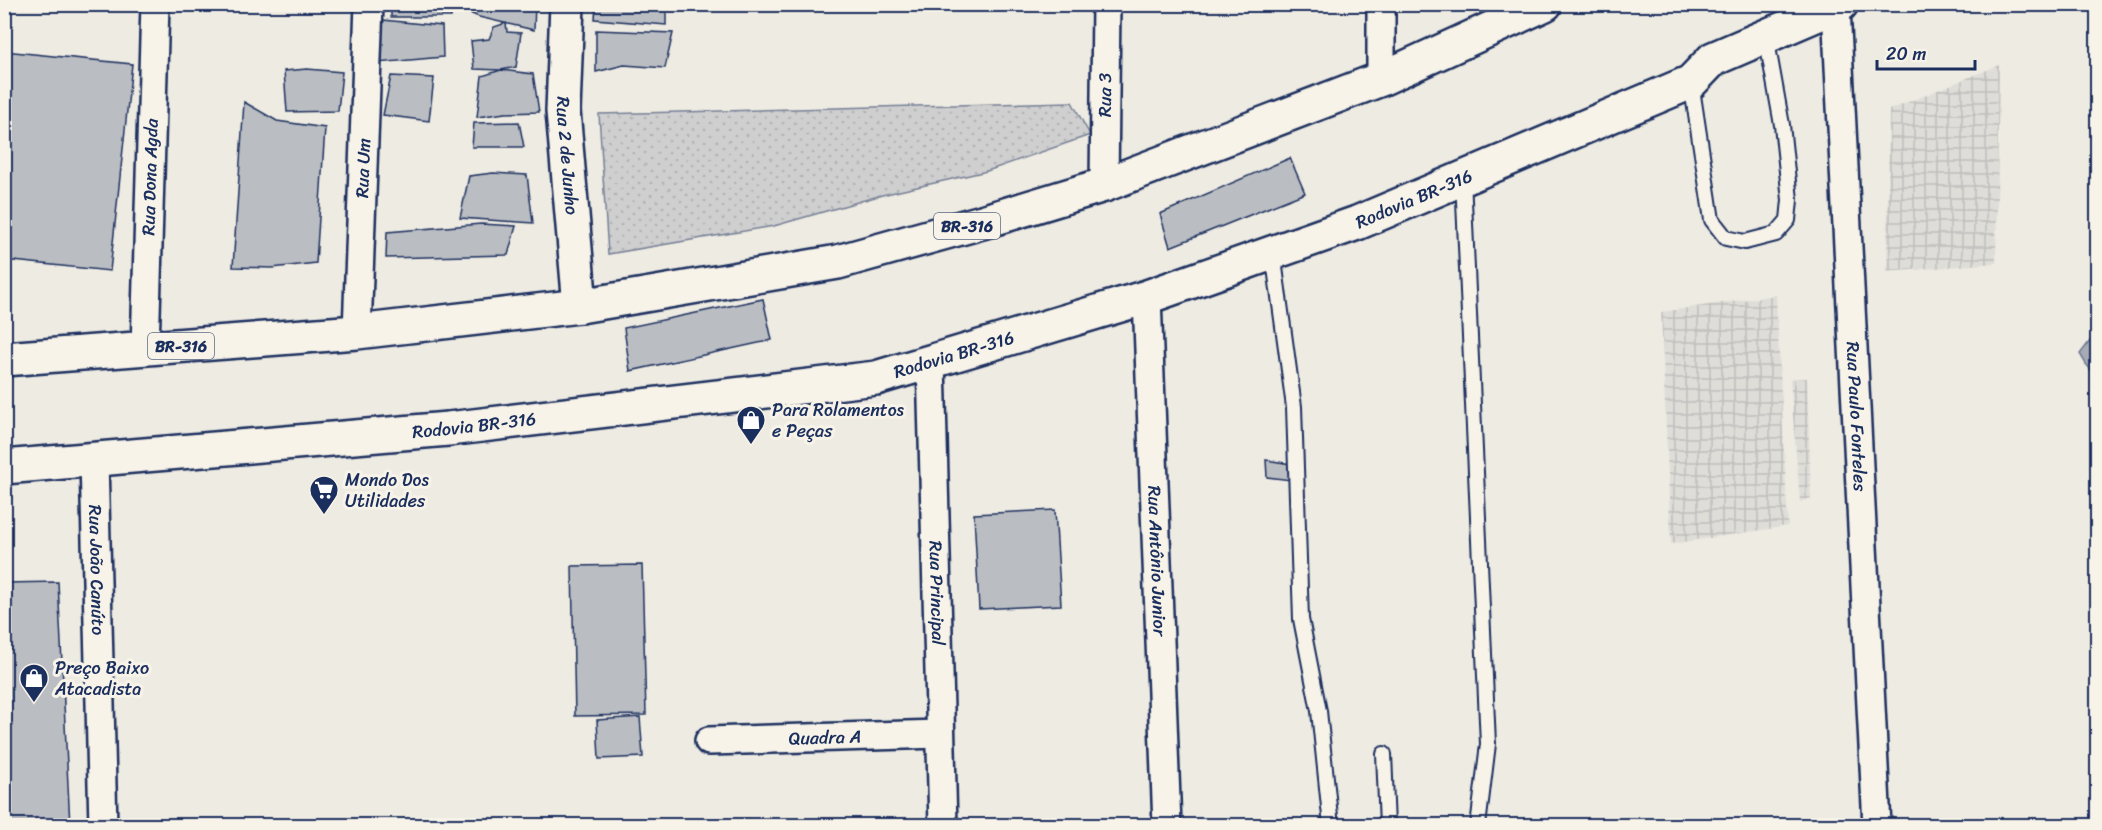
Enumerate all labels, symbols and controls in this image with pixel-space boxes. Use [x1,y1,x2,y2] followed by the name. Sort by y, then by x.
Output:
[1877,33,1974,71] scale bar
[1886,38,1926,70] text: 20 m
[1089,73,1121,117] street label: Rua 3
[547,96,588,216] street label: Rua 2 de Junho
[132,117,168,236] street label: Rua Dona Agda
[346,137,380,199] street label: Rua Um
[1350,160,1477,238] street label: Rodovia BR-316
[934,213,1000,239] road number: BR-316
[890,322,1018,388] street label: Rodovia BR-316
[148,333,214,359] road number: BR-316
[1837,341,1876,493] street label: Rua Paulo Fonteles
[772,394,905,447] place label: Para Rolamentos e Peças
[411,403,538,448] street label: Rodovia BR-316
[735,404,767,446] shop icon: Para Rolamentos e Peças
[345,464,430,517] place label: Mondo Dos Utilidades
[308,474,340,516] supermarket icon: Mondo Dos Utilidades
[1138,485,1176,638] street label: Rua Antônio Junior
[79,504,114,636] street label: Rua João Canúto
[920,540,954,646] street label: Rua Principal
[54,652,149,705] place label: Preço Baixo Atacadista
[18,662,50,704] shop icon: Preço Baixo Atacadista
[788,720,862,755] street label: Quadra A

